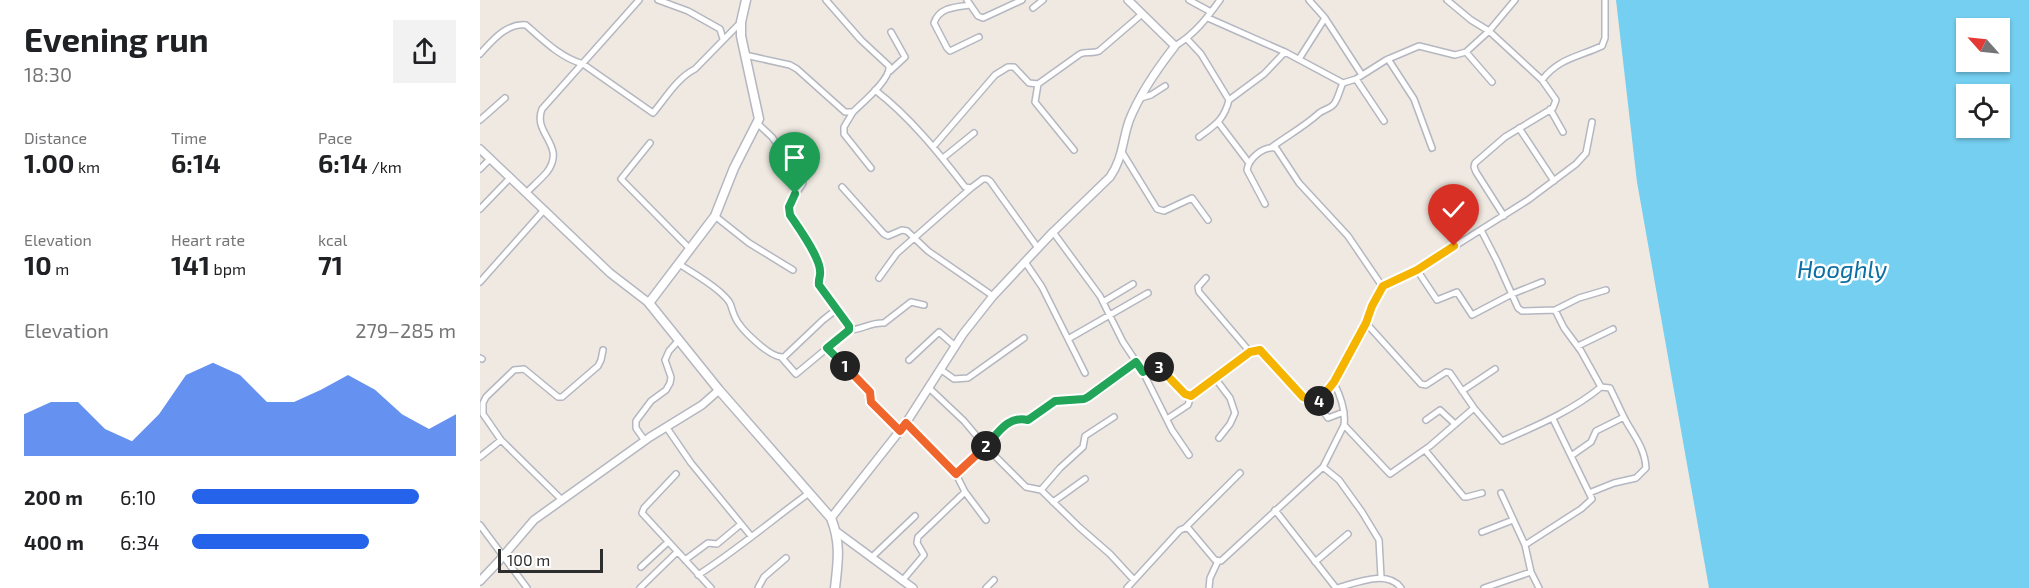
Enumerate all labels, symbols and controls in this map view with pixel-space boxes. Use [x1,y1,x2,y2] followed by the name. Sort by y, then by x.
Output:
[1956,18,2010,72] north arrow
[1956,18,2010,138] map controls
[24,19,209,59] text: Evening run
[393,20,456,83] button: share
[24,62,72,86] text: 18:30
[1956,84,2010,138] button: locate
[24,128,87,147] text: Distance
[171,128,207,147] text: Time
[318,128,352,147] text: Pace
[769,132,820,194] pin
[778,141,811,174] icon: arrive
[24,147,74,178] text: 1.00
[171,147,221,178] text: 6:14
[318,147,368,178] text: 6:14
[74,157,100,176] text: km
[368,157,402,176] text: /km
[1428,184,1479,246] pin
[1437,193,1470,226] icon: check
[24,230,92,249] text: Elevation
[171,230,245,249] text: Heart rate
[318,230,347,249] text: kcal
[24,249,52,280] text: 10
[171,249,210,280] text: 141
[318,249,343,280] text: 71
[1797,254,1887,283] water label: Hooghly
[52,259,69,278] text: m
[210,259,246,278] text: bpm
[24,318,109,342] text: Elevation
[355,318,456,342] text: 279–285 m
[830,351,860,381] pin: 1
[1144,352,1174,382] pin: 3
[842,356,848,375] text: 1
[1154,357,1164,376] text: 3
[1304,386,1334,416] pin: 4
[1314,391,1324,410] text: 4
[971,431,1001,461] pin: 2
[981,436,991,455] text: 2
[24,485,83,509] text: 200 m
[120,485,156,509] text: 6:10
[24,530,84,554] text: 400 m
[120,530,160,554] text: 6:34
[498,546,603,574] scale bar
[507,550,550,569] text: 100 m

